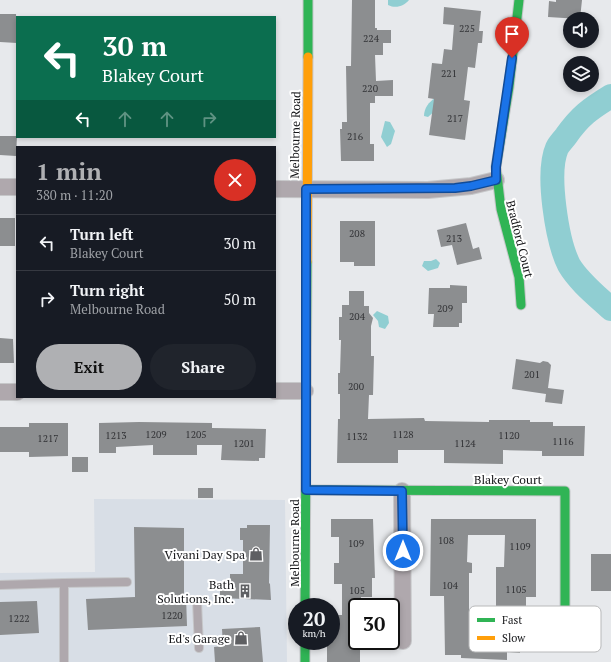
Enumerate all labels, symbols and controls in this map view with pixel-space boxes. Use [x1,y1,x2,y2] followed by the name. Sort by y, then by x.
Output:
[563,12,599,92] map controls
[563,12,599,48] button: sound
[495,17,529,58] pin
[459,22,475,35] house number: 225
[501,23,523,45] icon: arrive
[102,27,167,64] text: 30 m
[36,32,88,84] icon: left
[363,32,380,45] house number: 224
[563,56,599,92] button: layers
[102,63,204,87] text: Blakey Court
[441,67,457,80] house number: 221
[362,82,378,95] house number: 220
[287,91,303,179] street label: Melbourne Road
[72,108,94,130] icon: left
[114,108,136,130] icon: ahead
[156,108,178,130] icon: ahead
[198,108,220,130] icon: right
[447,112,463,125] house number: 217
[347,130,364,143] house number: 216
[36,155,102,187] text: 1 min
[214,159,256,201] button: close
[36,186,113,204] text: 380 m · 11:20
[503,199,537,280] street label: Bradford Court
[70,224,134,244] text: Turn left
[349,227,365,240] house number: 208
[36,232,58,254] icon: left
[446,232,462,245] house number: 213
[223,233,256,253] text: 30 m
[70,244,144,262] text: Blakey Court
[70,280,145,300] text: Turn right
[36,288,58,310] icon: right
[223,289,256,309] text: 50 m
[70,300,165,318] text: Melbourne Road
[437,302,453,315] house number: 209
[349,310,366,323] house number: 204
[36,344,142,390] button: Exit
[150,344,256,390] button: Share
[524,368,540,381] house number: 201
[348,380,364,393] house number: 200
[145,428,167,441] house number: 1209
[185,428,207,441] house number: 1205
[392,428,414,441] house number: 1128
[105,429,127,442] house number: 1213
[498,429,520,442] house number: 1120
[346,430,368,443] house number: 1132
[37,432,59,445] house number: 1217
[552,435,574,448] house number: 1116
[233,437,255,450] house number: 1201
[454,437,476,450] house number: 1124
[474,472,543,487] street label: Blakey Court
[287,499,302,587] street label: Melbourne Road
[382,530,424,572] position arrow
[438,534,454,547] house number: 108
[348,537,364,550] house number: 109
[509,540,531,553] house number: 1109
[248,546,264,562] shop icon: Vivani Day Spa
[165,547,245,562] place label: Vivani Day Spa
[157,577,234,606] place label: Bath Solutions, Inc.
[442,579,459,592] house number: 104
[237,583,253,599] building icon: Bath Solutions, Inc.
[505,583,527,596] house number: 1105
[349,584,365,597] house number: 105
[348,598,400,650] speed limit sign: 30
[303,605,325,632] text: 20
[469,606,601,652] legend
[161,609,183,622] house number: 1220
[8,612,30,625] house number: 1222
[502,613,522,627] text: Fast
[302,627,326,640] text: km/h
[233,630,249,646] shop icon: Ed's Garage
[169,631,230,646] place label: Ed's Garage
[502,631,526,645] text: Slow

